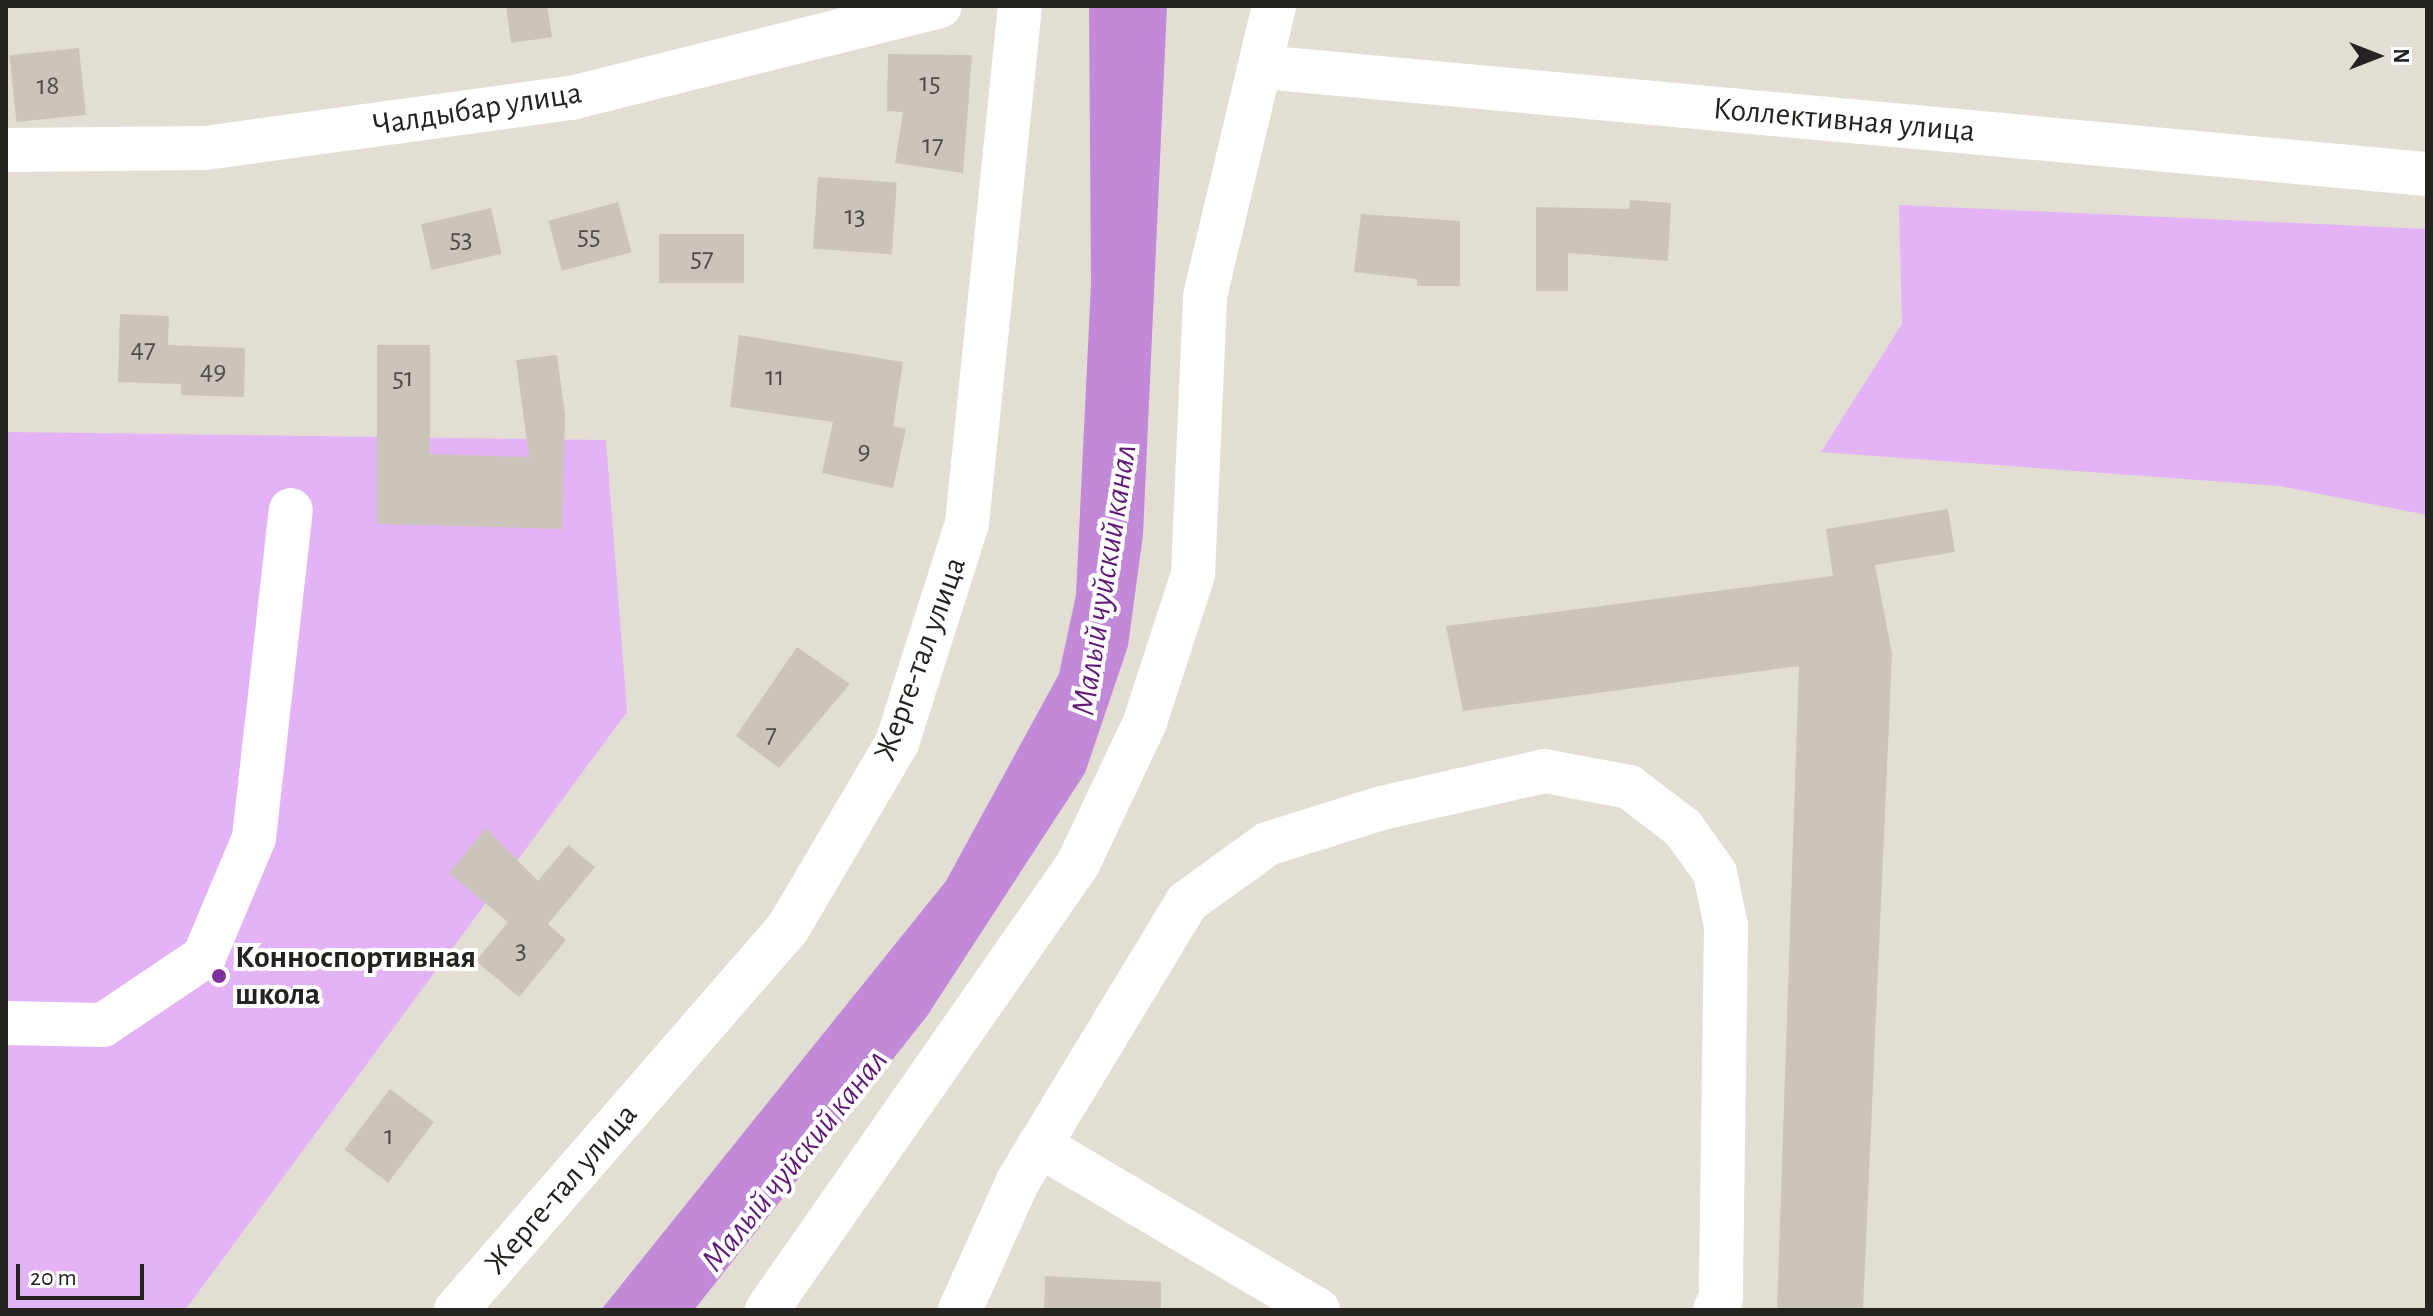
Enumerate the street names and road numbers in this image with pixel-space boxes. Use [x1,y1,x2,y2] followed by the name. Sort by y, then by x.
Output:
[370,74,584,144] street label: Чалдыбар улица
[1711,89,1977,151] street label: Коллективная улица
[865,552,975,766] street label: Жерге-тал улица
[476,1096,646,1282] street label: Жерге-тал улица

